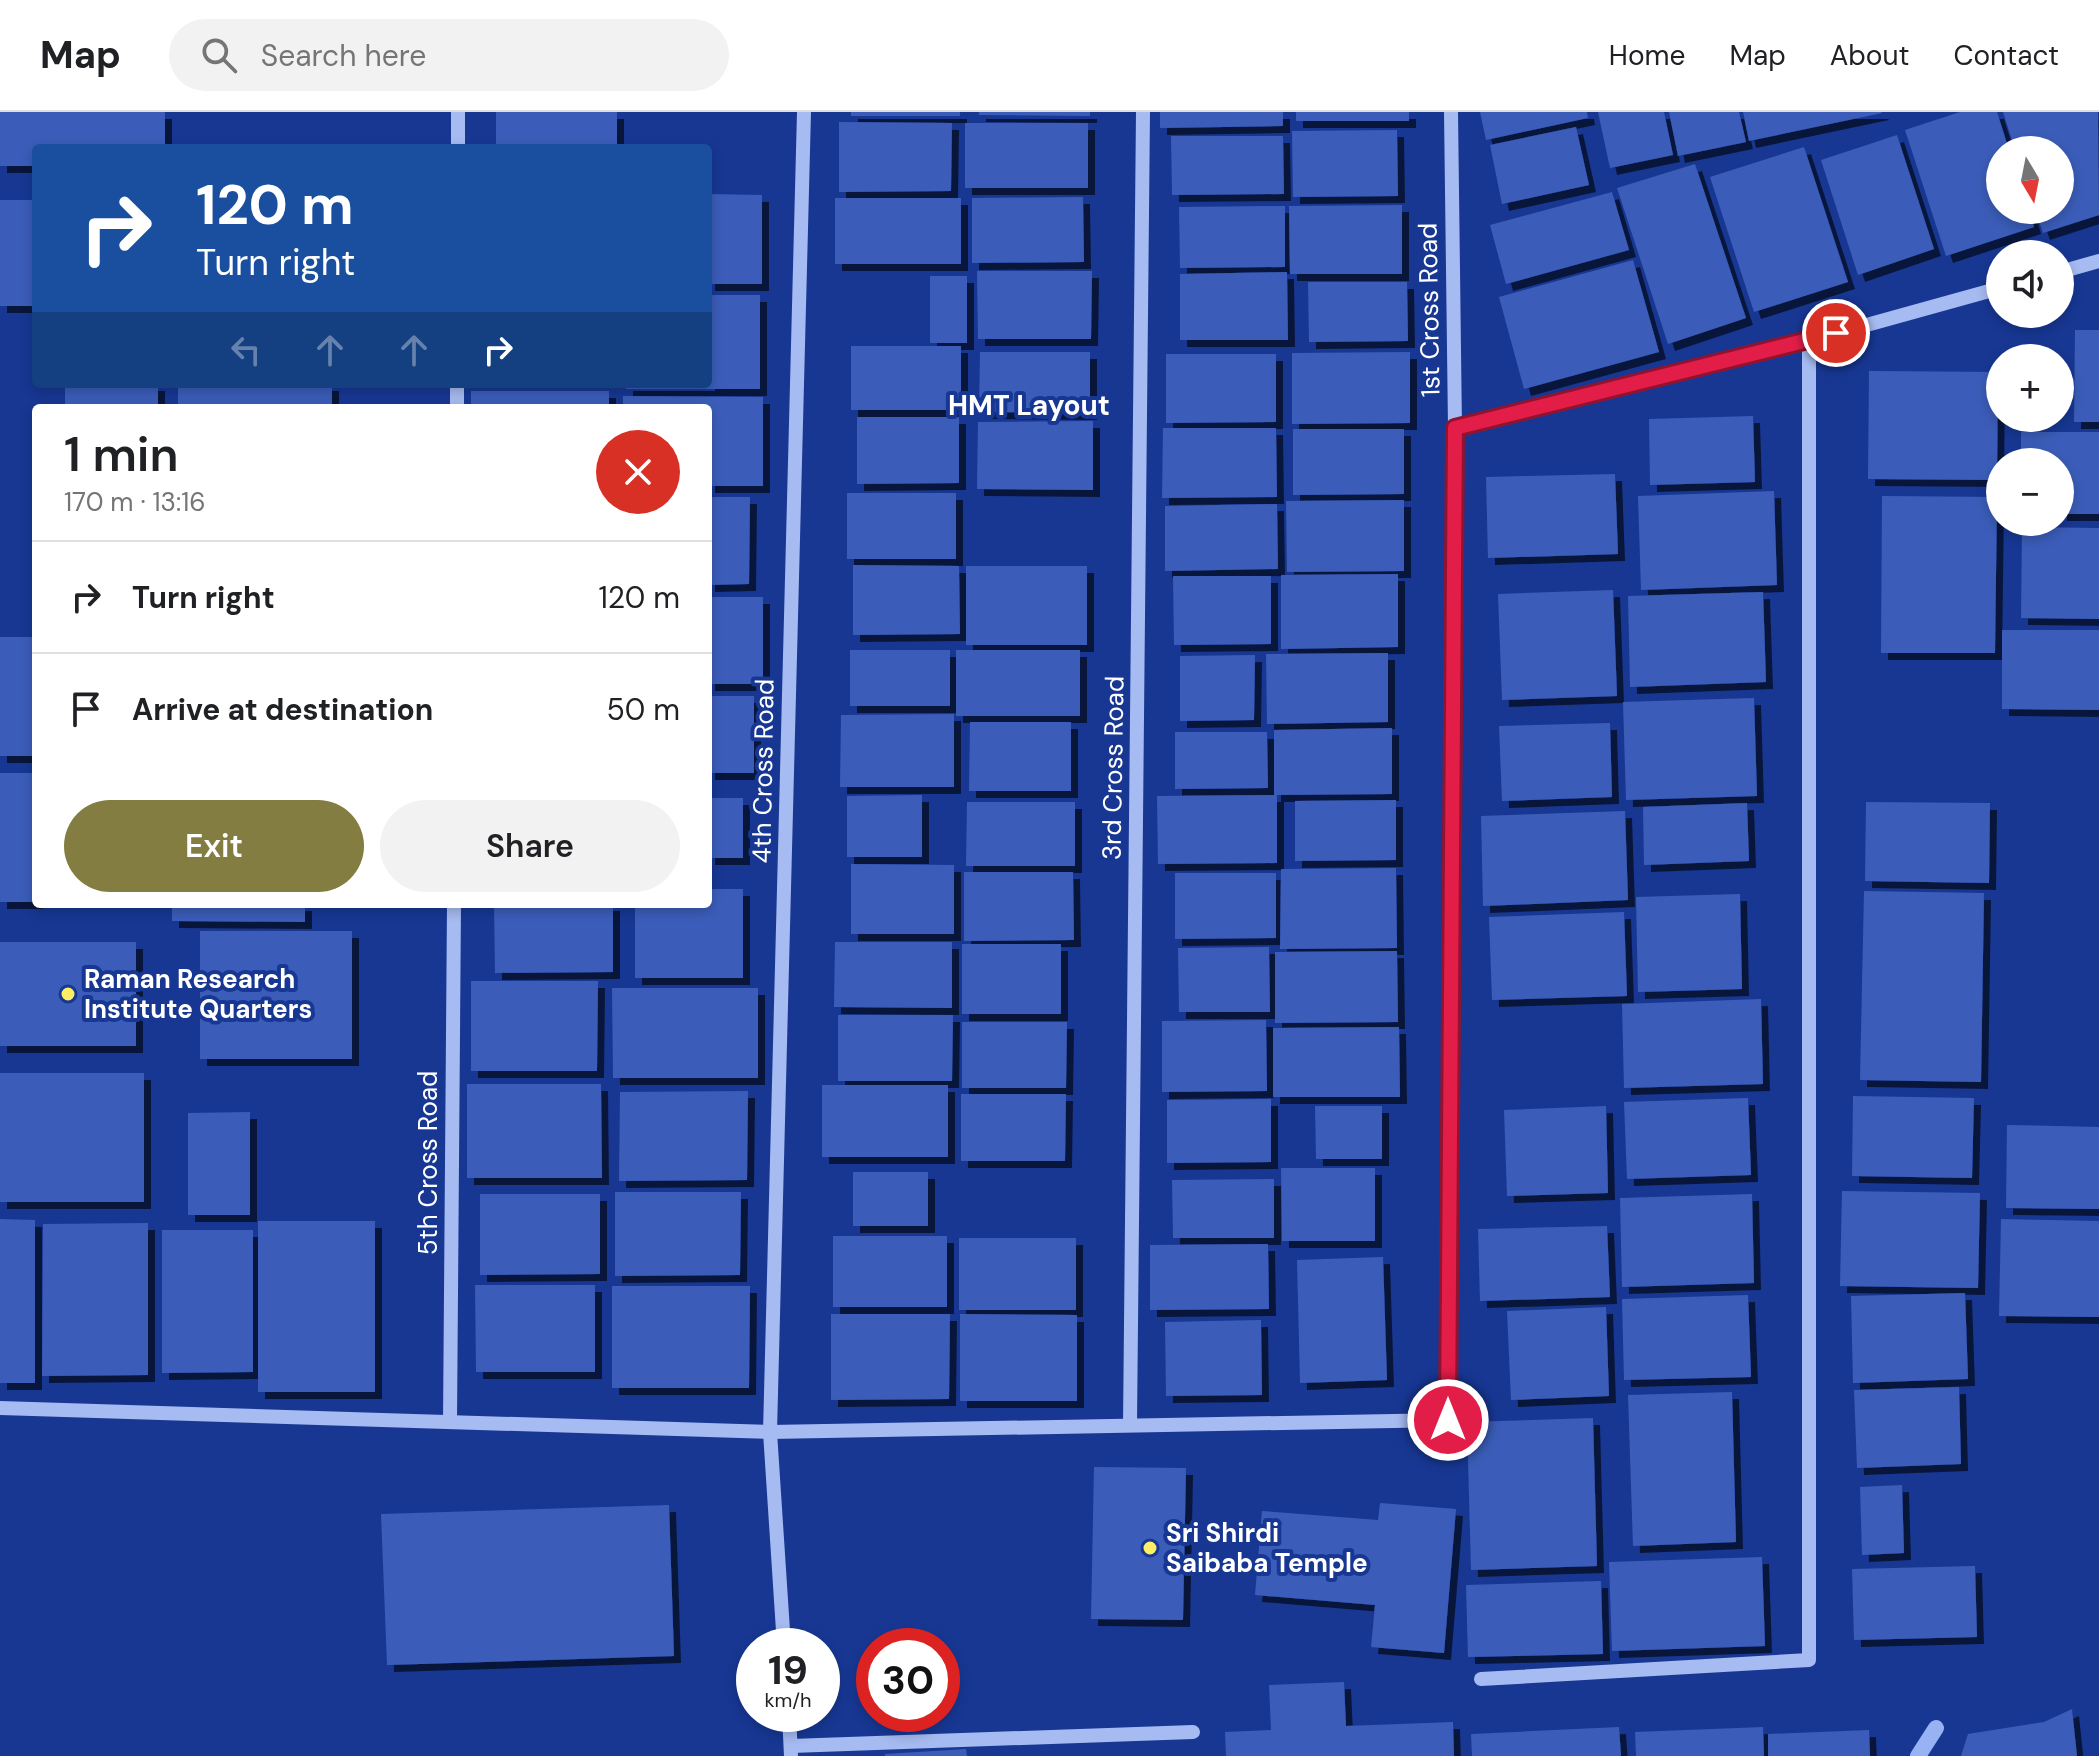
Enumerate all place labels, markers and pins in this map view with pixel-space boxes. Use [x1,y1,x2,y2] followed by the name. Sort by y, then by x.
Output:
[1802,299,1870,367] pin
[84,962,312,1026] place label: Raman Research Institute Quarters
[59,985,77,1003] marker: Raman Research Institute Quarters
[1166,1516,1368,1580] place label: Sri Shirdi Saibaba Temple
[1141,1539,1159,1557] marker: Sri Shirdi Saibaba Temple

